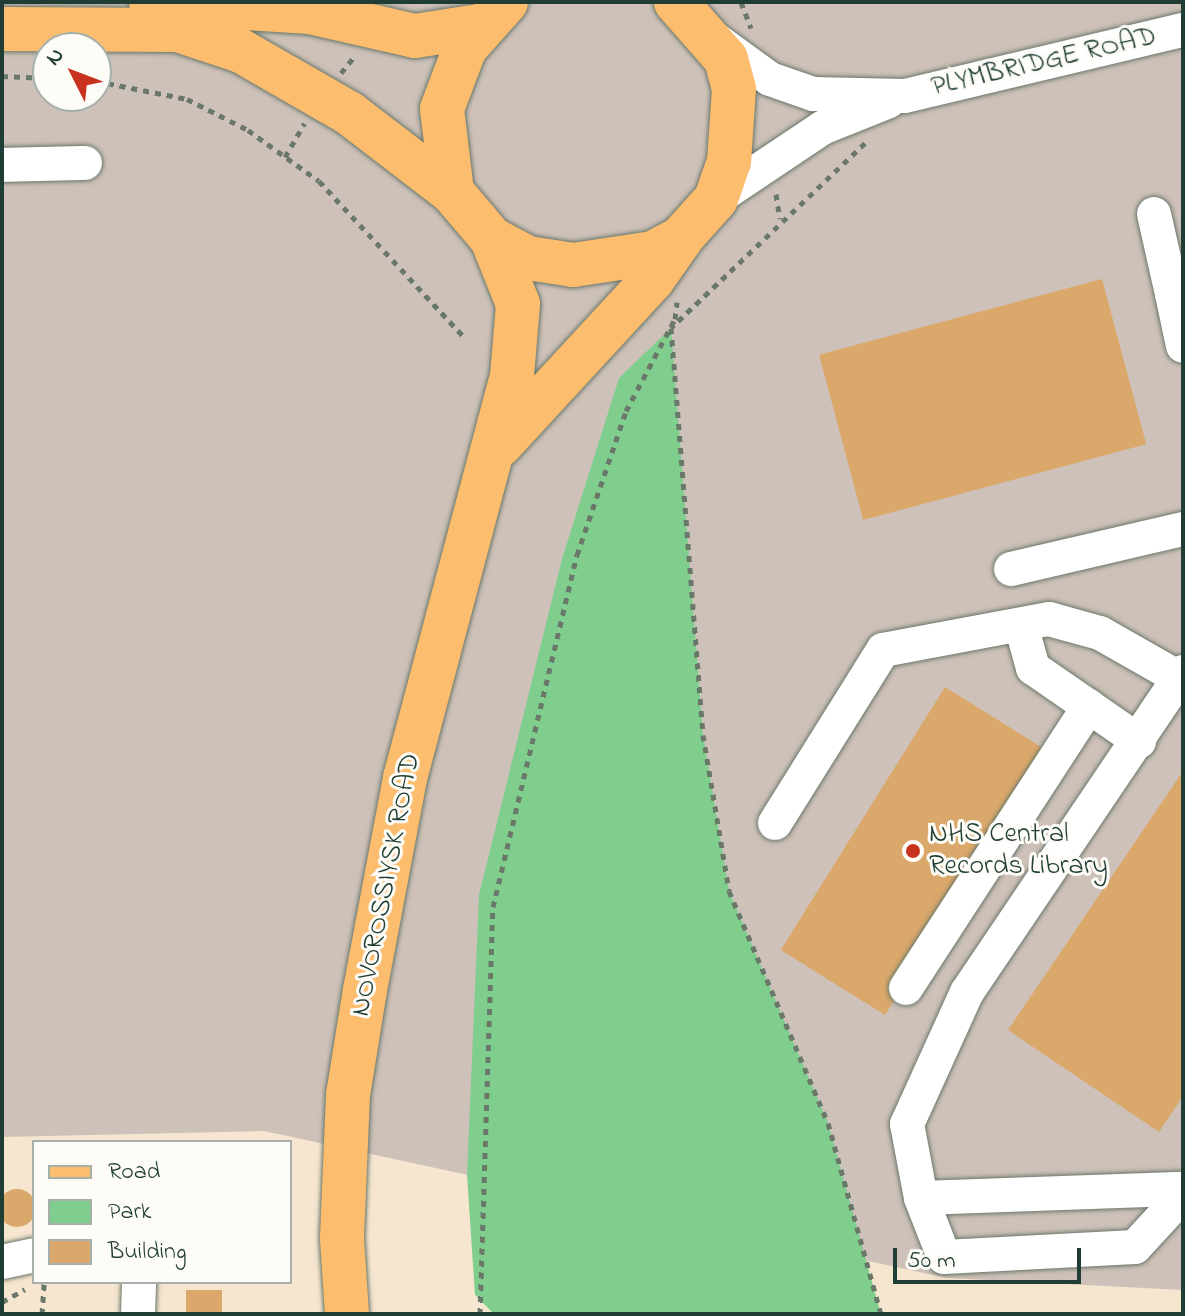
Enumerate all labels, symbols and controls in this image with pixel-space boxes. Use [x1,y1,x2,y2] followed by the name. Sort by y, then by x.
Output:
[928,21,1160,105] street label: PLYMBRIDGE ROAD
[32,32,112,112] north arrow
[39,41,73,74] text: N
[345,751,429,1019] street label: NOVOROSSIYSK ROAD
[929,818,1108,884] place label: NHS Central Records Library
[904,842,922,860] marker: NHS Central Records Library
[32,1140,292,1284] legend
[108,1155,160,1190] text: Road
[108,1195,151,1230] text: Park
[897,1232,1085,1282] scale bar
[108,1235,187,1270] text: Building
[907,1244,956,1279] text: 50 m

